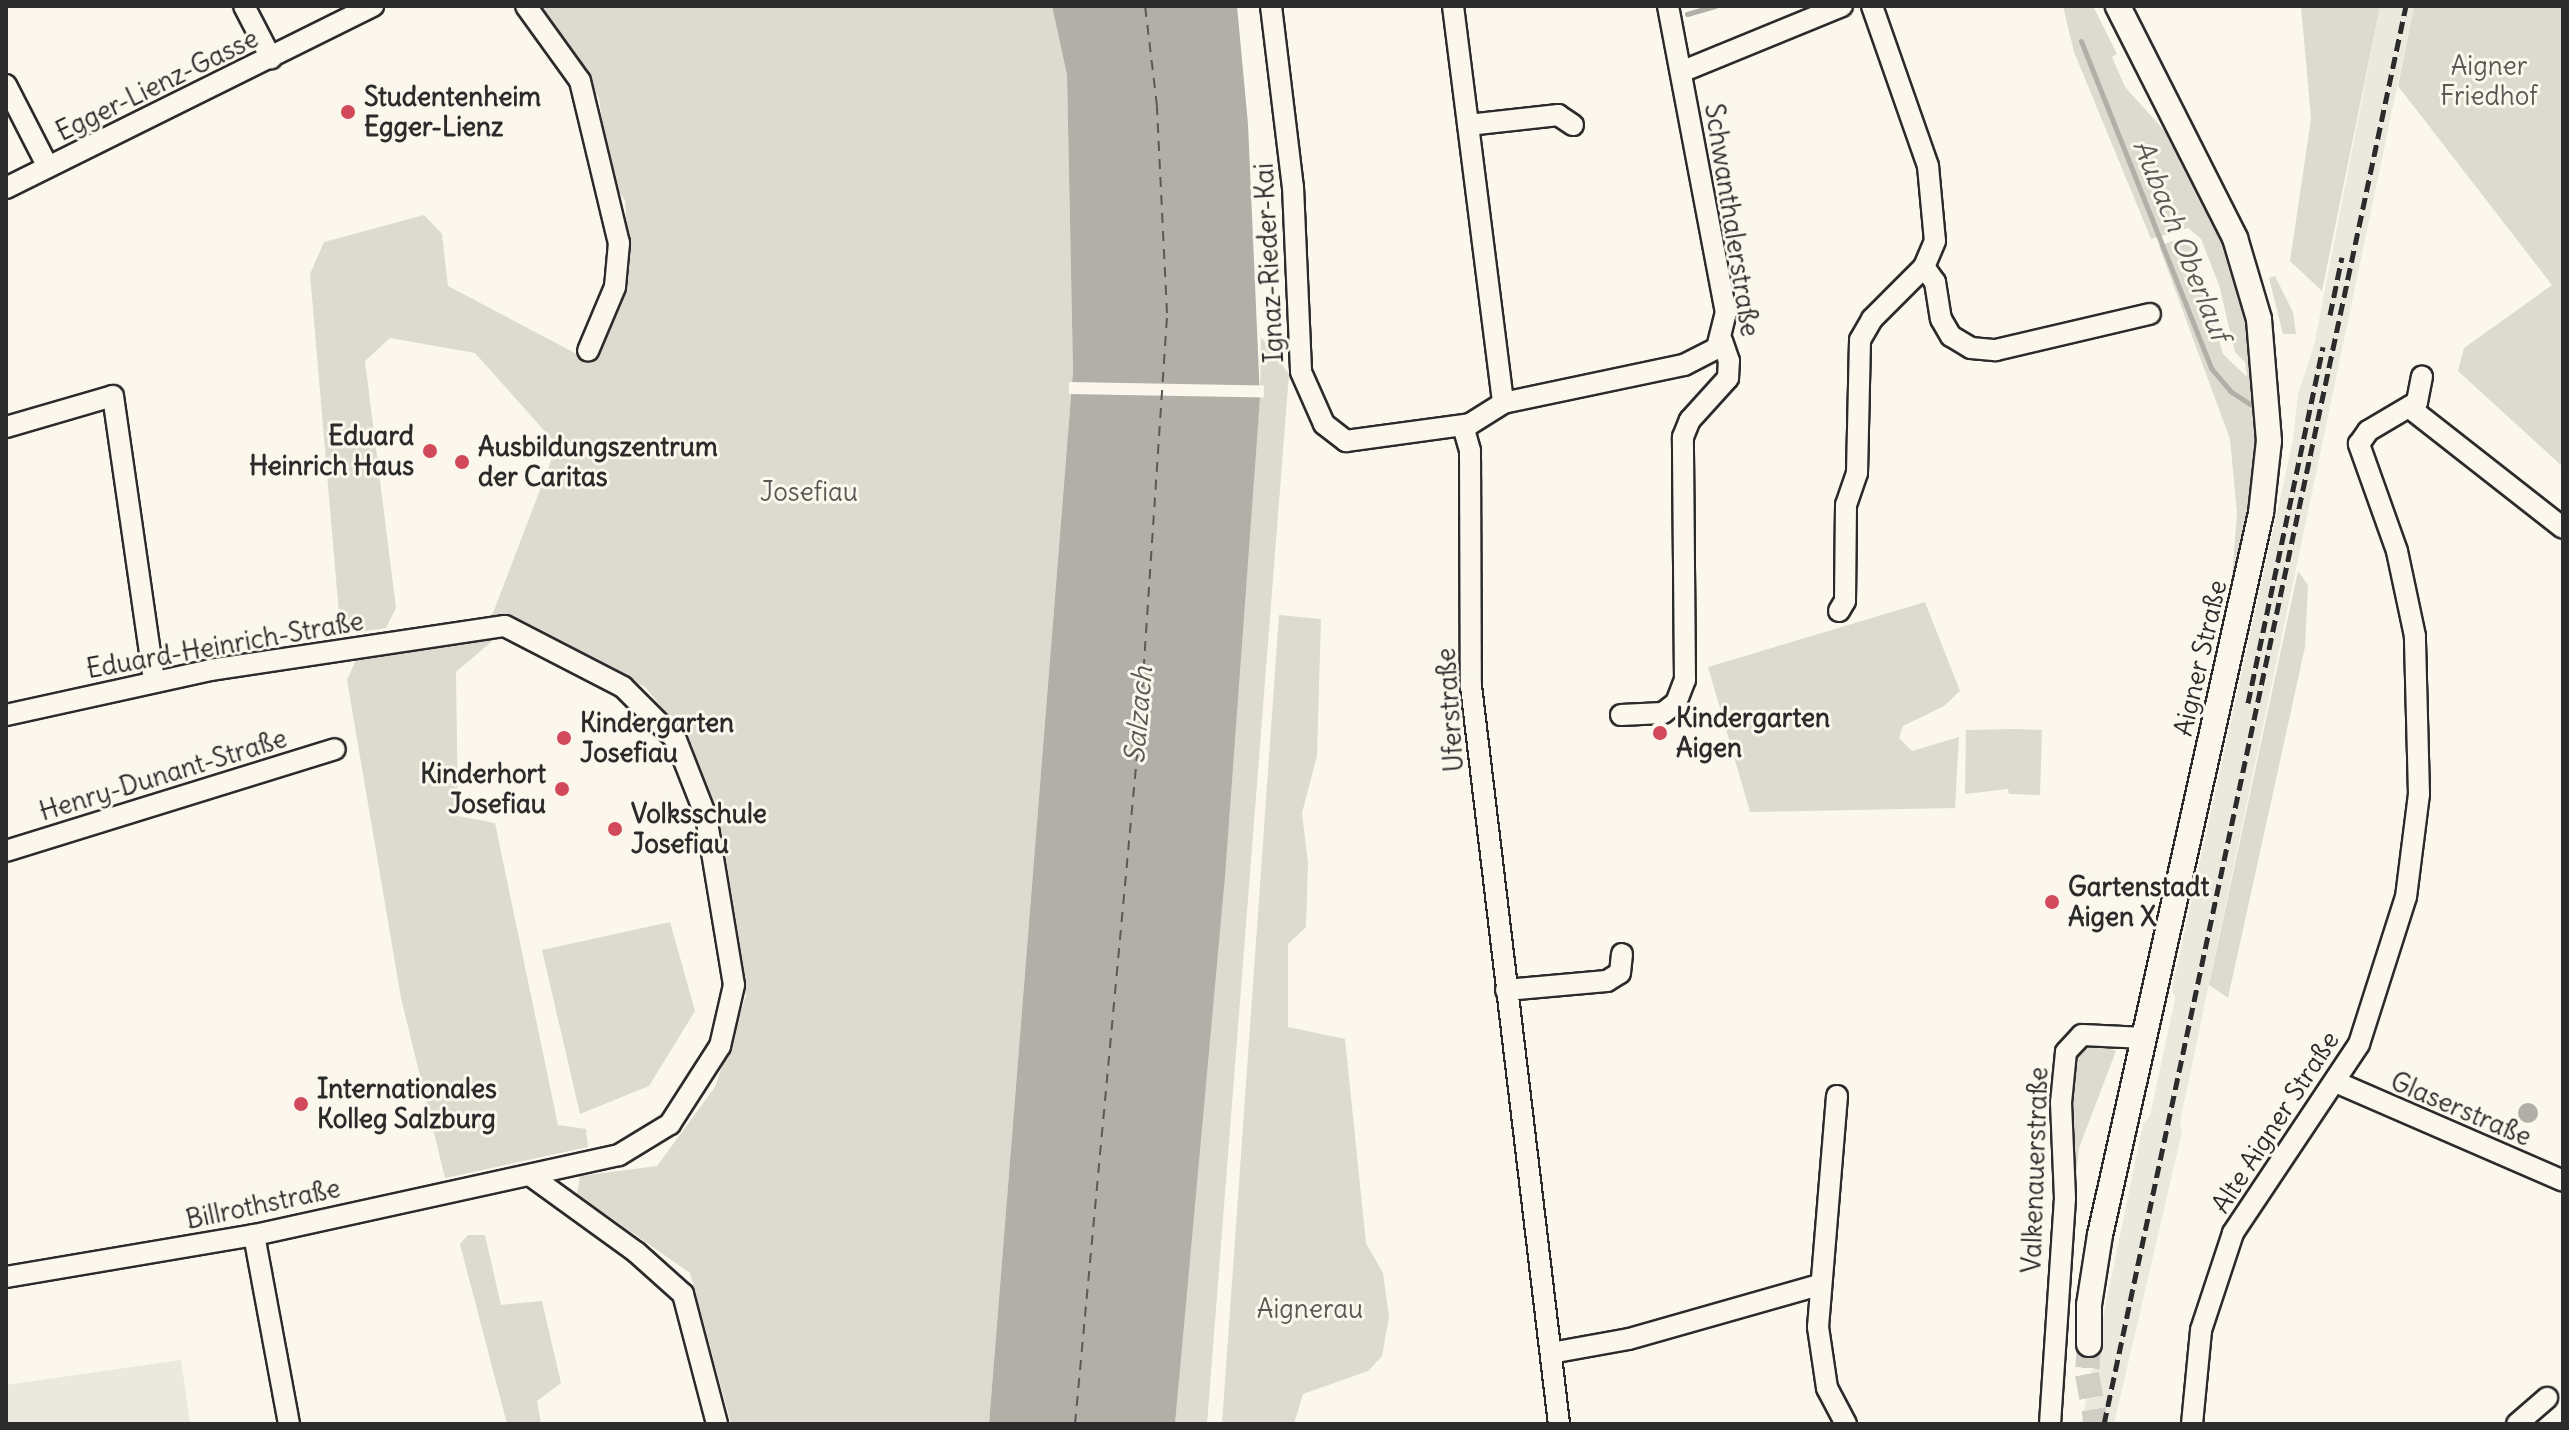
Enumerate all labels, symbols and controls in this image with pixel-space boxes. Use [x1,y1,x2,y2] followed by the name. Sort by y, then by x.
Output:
[51,23,263,147] street label: Egger-Lienz-Gasse
[2440,50,2538,112] park label: Aigner Friedhof
[364,81,541,142] place label: Studentenheim Egger-Lienz
[1698,101,1766,339] street label: Schwanthalerstraße
[339,103,357,121] marker: Studentenheim Egger-Lienz
[2126,135,2238,345] water label: Aubach Oberlauf
[1248,162,1290,364] street label: Ignaz-Rieder-Kai
[249,420,414,482] place label: Eduard Heinrich Haus
[478,431,718,492] place label: Ausbildungszentrum der Caritas
[421,442,439,460] marker: Eduard Heinrich Haus
[453,453,471,471] marker: Ausbildungszentrum der Caritas
[760,476,858,508] park label: Josefiau
[2167,577,2233,739] street label: Aigner Straße
[84,605,366,685] street label: Eduard-Heinrich-Straße
[1430,647,1470,773] street label: Uferstraße
[1117,665,1159,765] water label: Salzach
[1676,702,1830,764] place label: Kindergarten Aigen
[580,707,734,768] place label: Kindergarten Josefiau
[36,723,290,827] street label: Henry-Dunant-Straße
[1651,724,1669,742] marker: Kindergarten Aigen
[555,729,573,747] marker: Kindergarten Josefiau
[420,758,546,820] place label: Kinderhort Josefiau
[553,780,571,798] marker: Kinderhort Josefiau
[631,798,767,860] place label: Volksschule Josefiau
[606,820,624,838] marker: Volksschule Josefiau
[2068,871,2209,932] place label: Gartenstadt Aigen X
[2043,893,2061,911] marker: Gartenstadt Aigen X
[2205,1025,2345,1219] street label: Alte Aigner Straße
[2386,1065,2536,1153] street label: Glaserstraße
[2016,1066,2054,1274] street label: Valkenauerstraße
[317,1073,497,1134] place label: Internationales Kolleg Salzburg
[292,1095,310,1113] marker: Internationales Kolleg Salzburg
[183,1172,343,1236] street label: Billrothstraße
[1257,1293,1363,1325] park label: Aignerau

